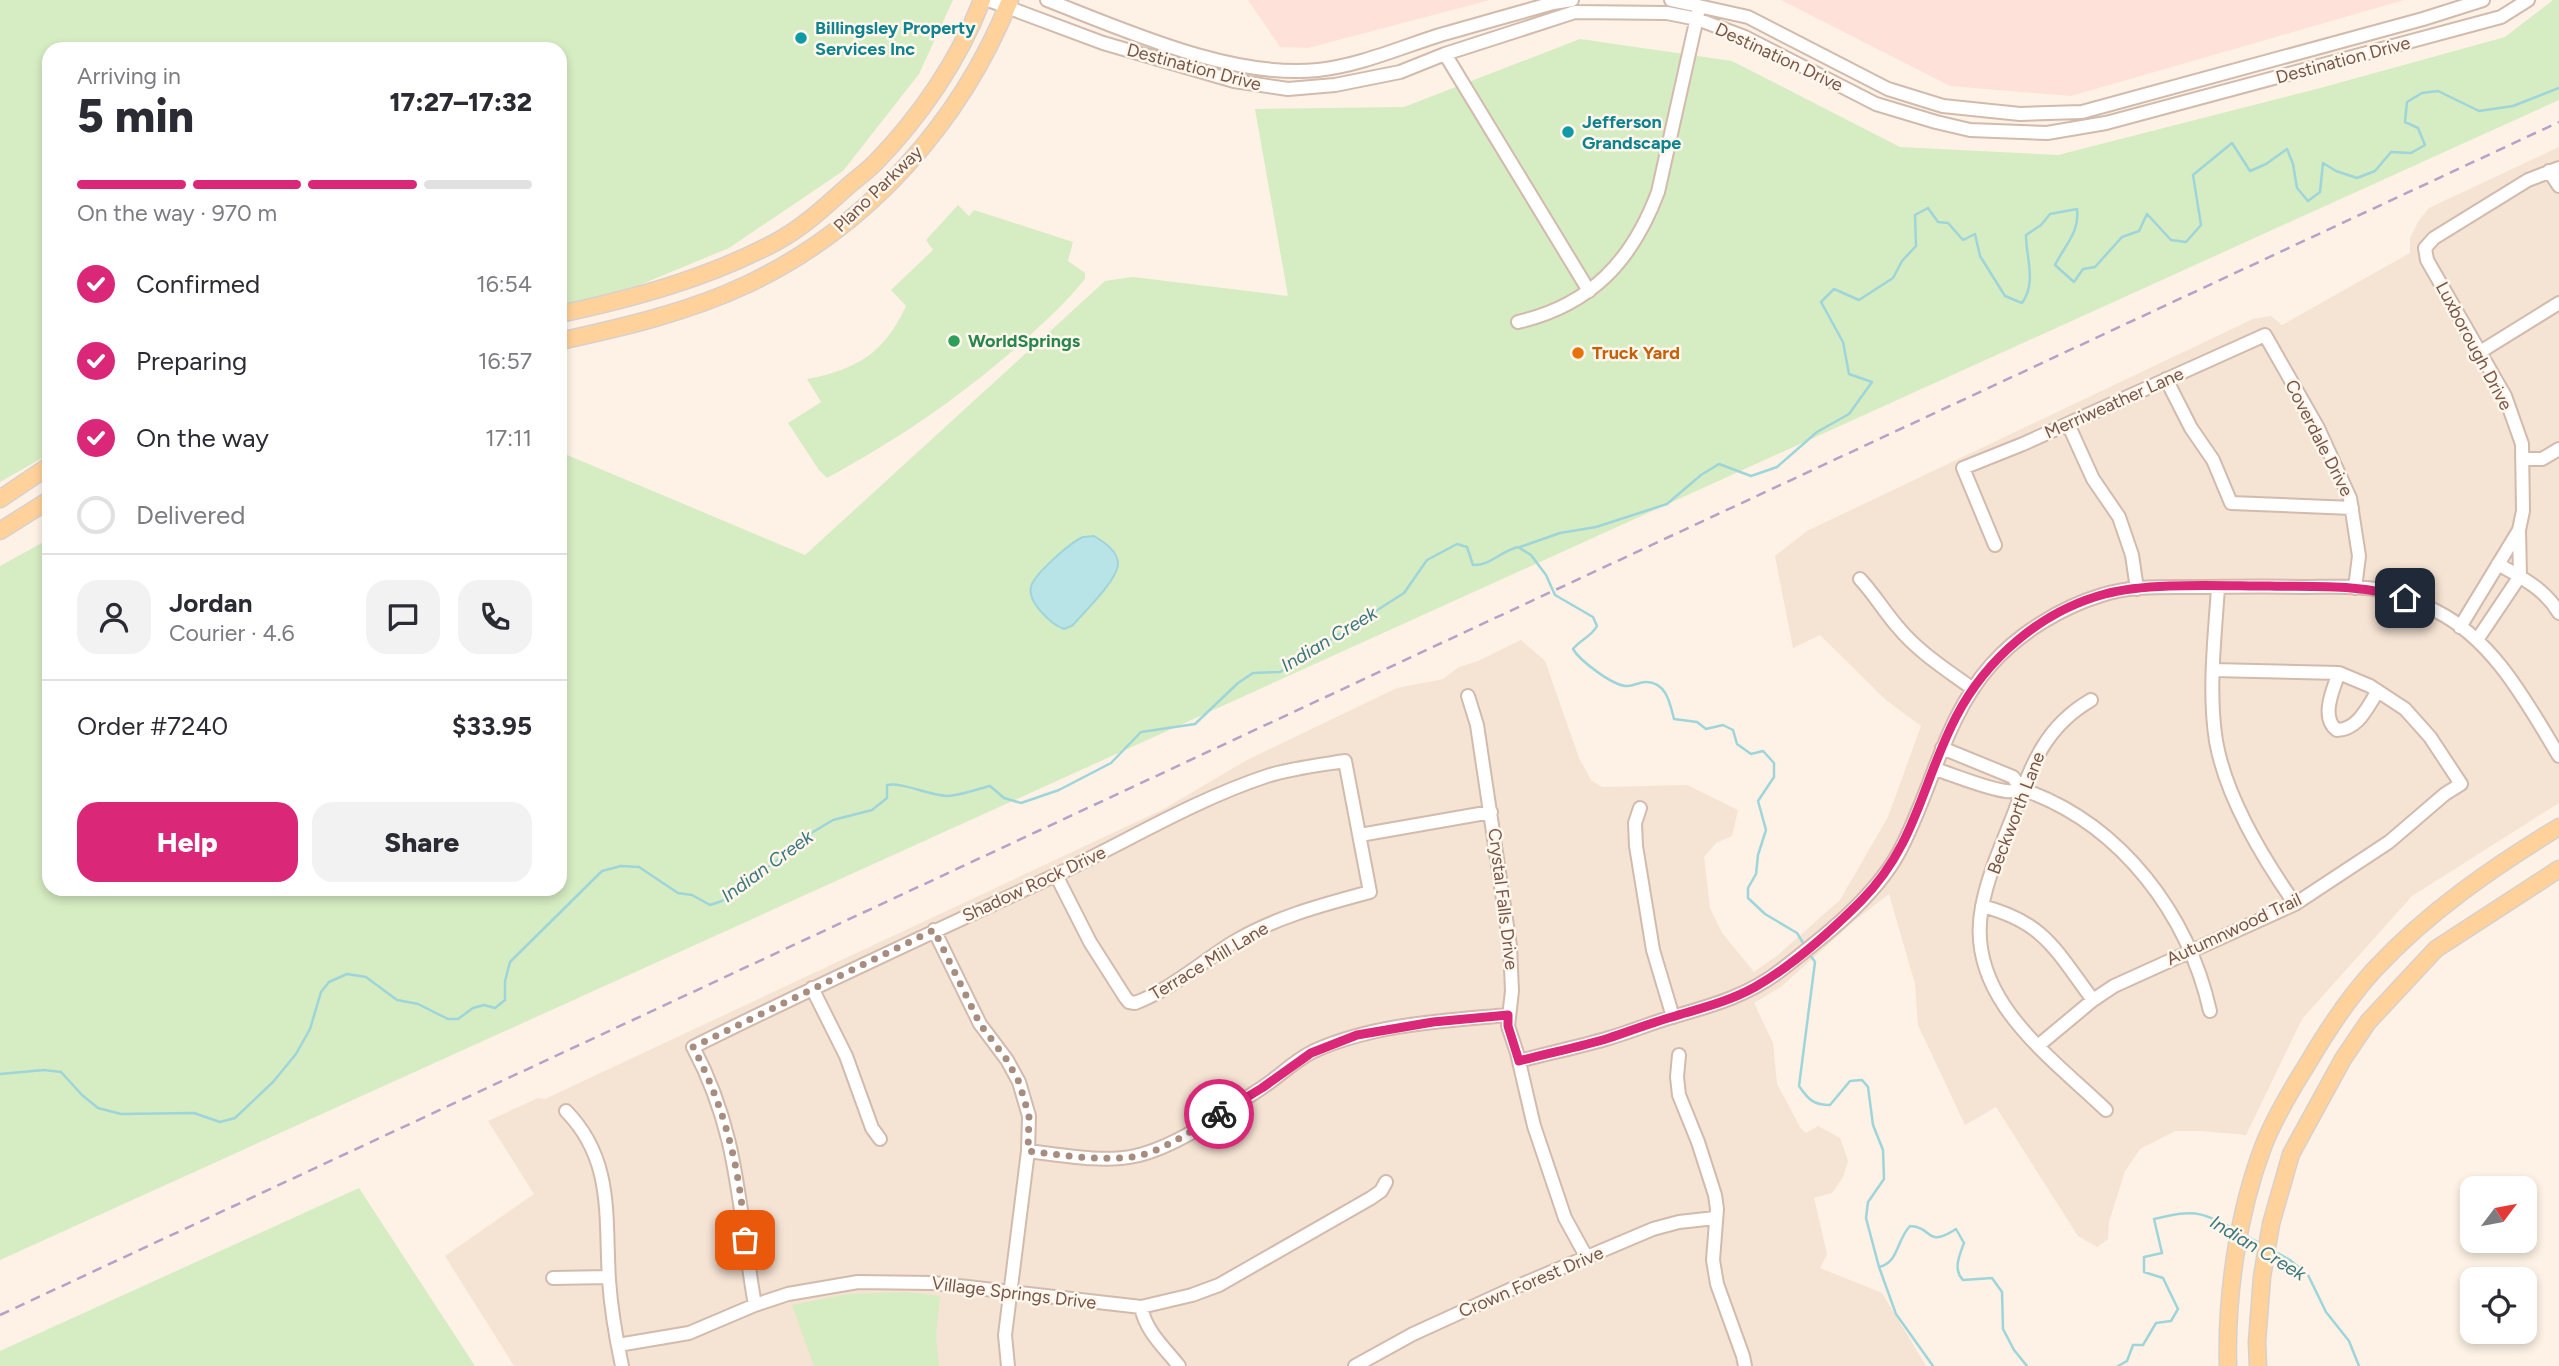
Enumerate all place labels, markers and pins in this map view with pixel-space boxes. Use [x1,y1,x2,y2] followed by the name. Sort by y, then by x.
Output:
[815,17,976,60] place label: Billingsley Property Services Inc
[793,30,809,46] marker: Billingsley Property Services Inc
[1582,111,1681,154] place label: Jefferson Grandscape
[1560,124,1576,140] marker: Jefferson Grandscape
[968,330,1081,352] place label: WorldSprings
[946,333,962,349] marker: WorldSprings
[1592,342,1680,364] place label: Truck Yard
[1570,345,1586,361] marker: Truck Yard
[2375,568,2435,628] pin
[715,1210,775,1270] pin

